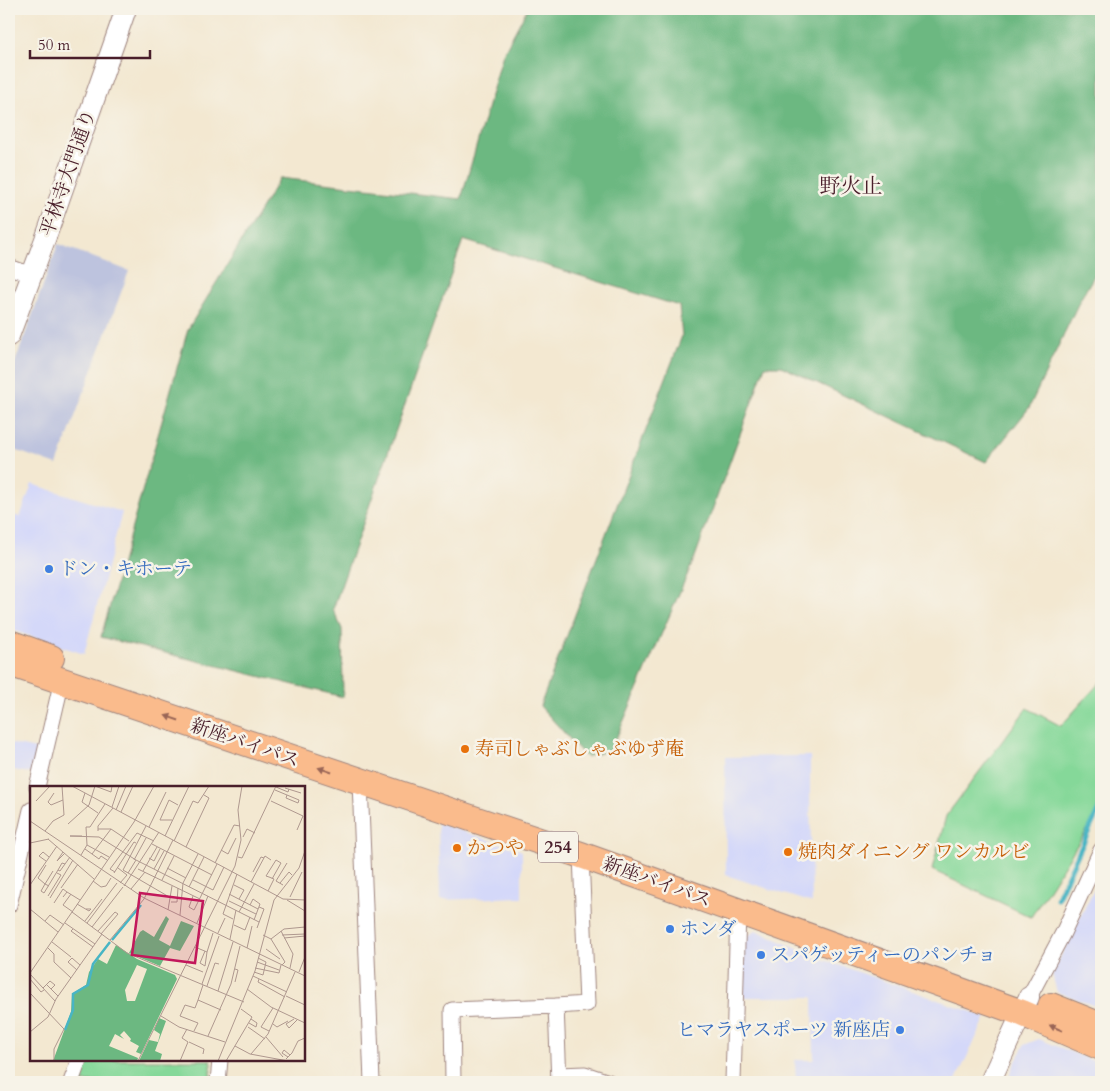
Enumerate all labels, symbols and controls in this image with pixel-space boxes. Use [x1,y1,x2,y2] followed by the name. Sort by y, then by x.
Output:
[30,28,150,60] scale bar
[38,35,70,55] text: 50 m
[34,106,102,240] street label: 平林寺大門通り
[820,172,883,201] district label: 野火止
[59,556,192,582] place label: ドン・キホーテ
[43,563,55,575] marker: ドン・キホーテ
[187,712,303,774] street label: 新座バイパス
[164,714,179,721] one-way arrow
[475,736,684,762] place label: 寿司しゃぶしゃぶゆず庵
[459,743,471,755] marker: 寿司しゃぶしゃぶゆず庵
[318,766,333,773] one-way arrow
[30,786,305,1061] inset map
[538,832,578,862] road number: 254
[467,835,524,861] place label: かつや
[798,839,1030,865] place label: 焼肉ダイニング ワンカルビ
[451,842,463,854] marker: かつや
[782,846,794,858] marker: 焼肉ダイニング ワンカルビ
[599,850,715,914] street label: 新座バイパス
[680,916,736,942] place label: ホンダ
[664,923,676,935] marker: ホンダ
[771,942,996,968] place label: スパゲッティーのパンチョ
[755,949,767,961] marker: スパゲッティーのパンチョ
[677,1017,890,1043] place label: ヒマラヤスポーツ 新座店
[1049,1023,1063,1031] one-way arrow
[894,1024,906,1036] marker: ヒマラヤスポーツ 新座店

